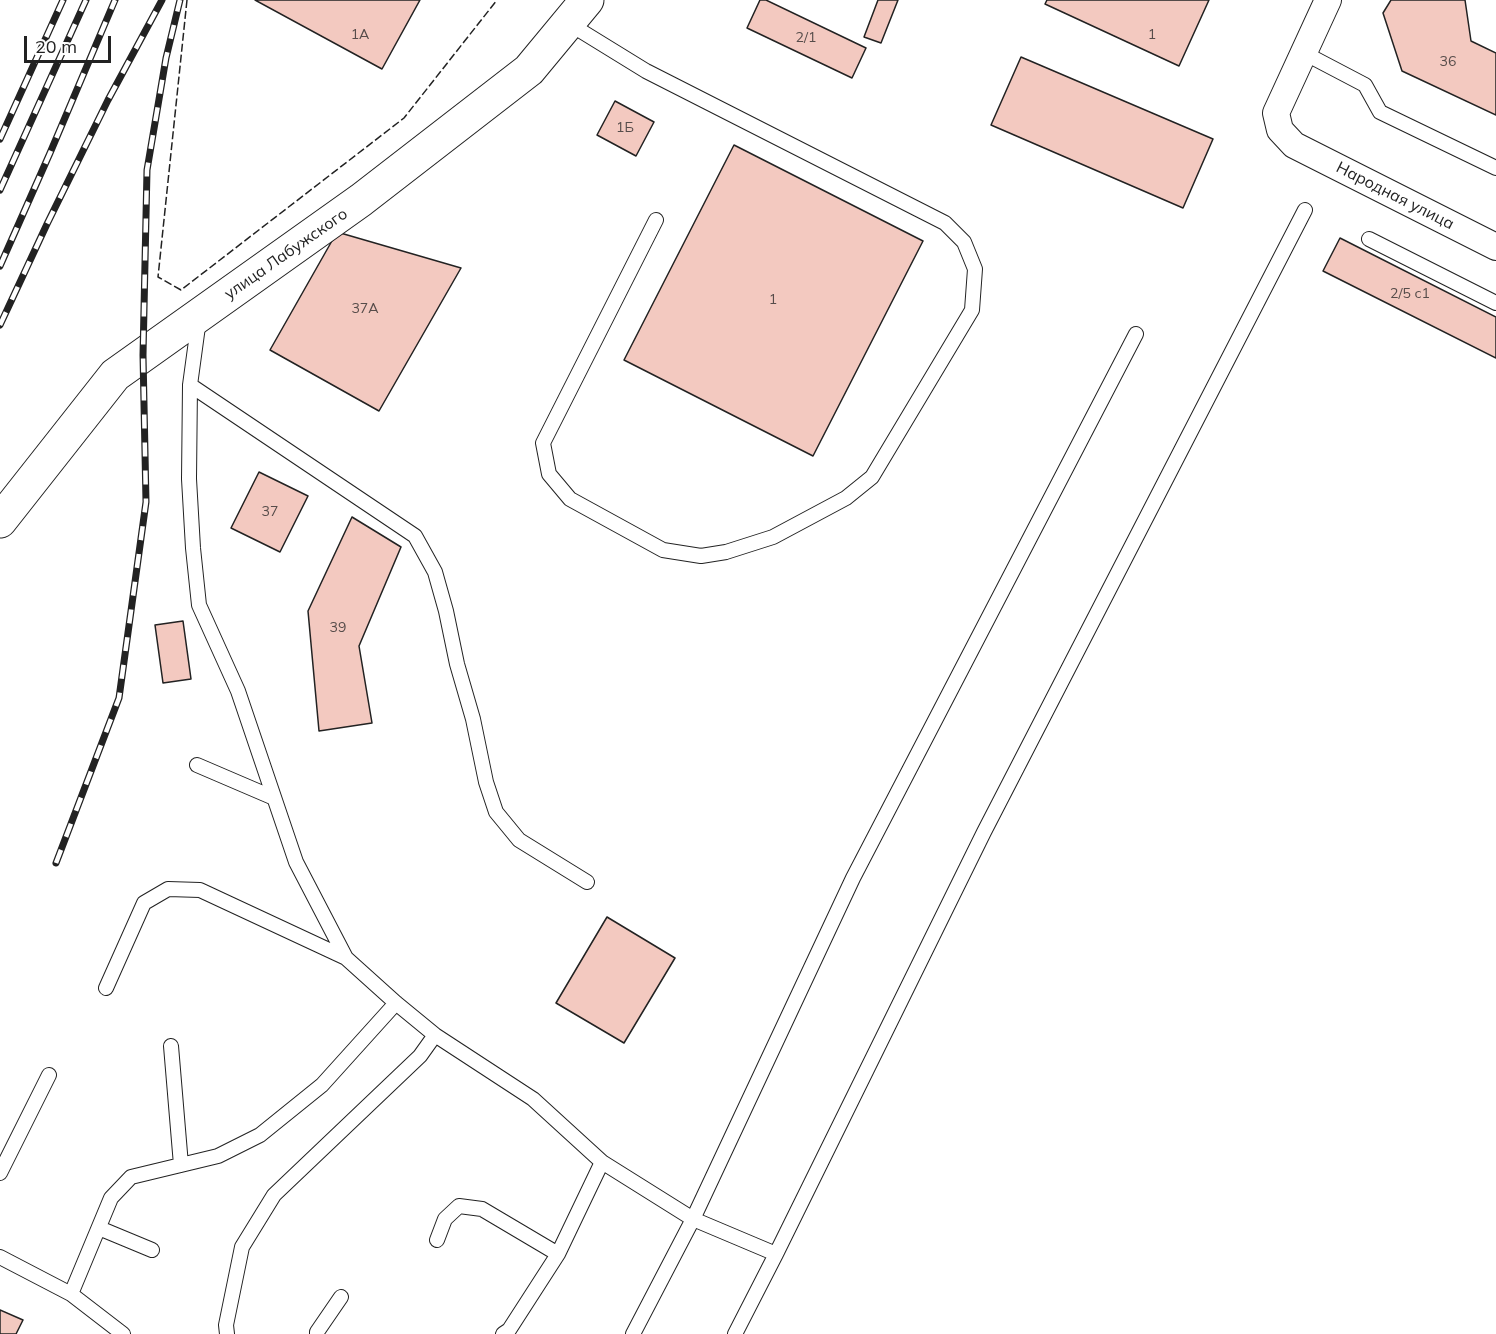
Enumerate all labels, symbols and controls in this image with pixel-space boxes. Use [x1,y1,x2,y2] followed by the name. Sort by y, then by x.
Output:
[27,24,114,62] scale bar
[351,27,369,43] house number: 1А
[1148,27,1156,43] house number: 1
[796,30,816,46] house number: 2/1
[35,35,77,58] text: 20 m
[1440,54,1456,70] house number: 36
[616,120,634,136] house number: 1Б
[1333,158,1457,234] street label: Народная улица
[221,204,351,304] street label: улица Лабужского
[1390,286,1430,302] house number: 2/5 с1
[769,292,777,308] house number: 1
[351,301,379,317] house number: 37А
[262,504,278,520] house number: 37
[330,620,346,636] house number: 39

